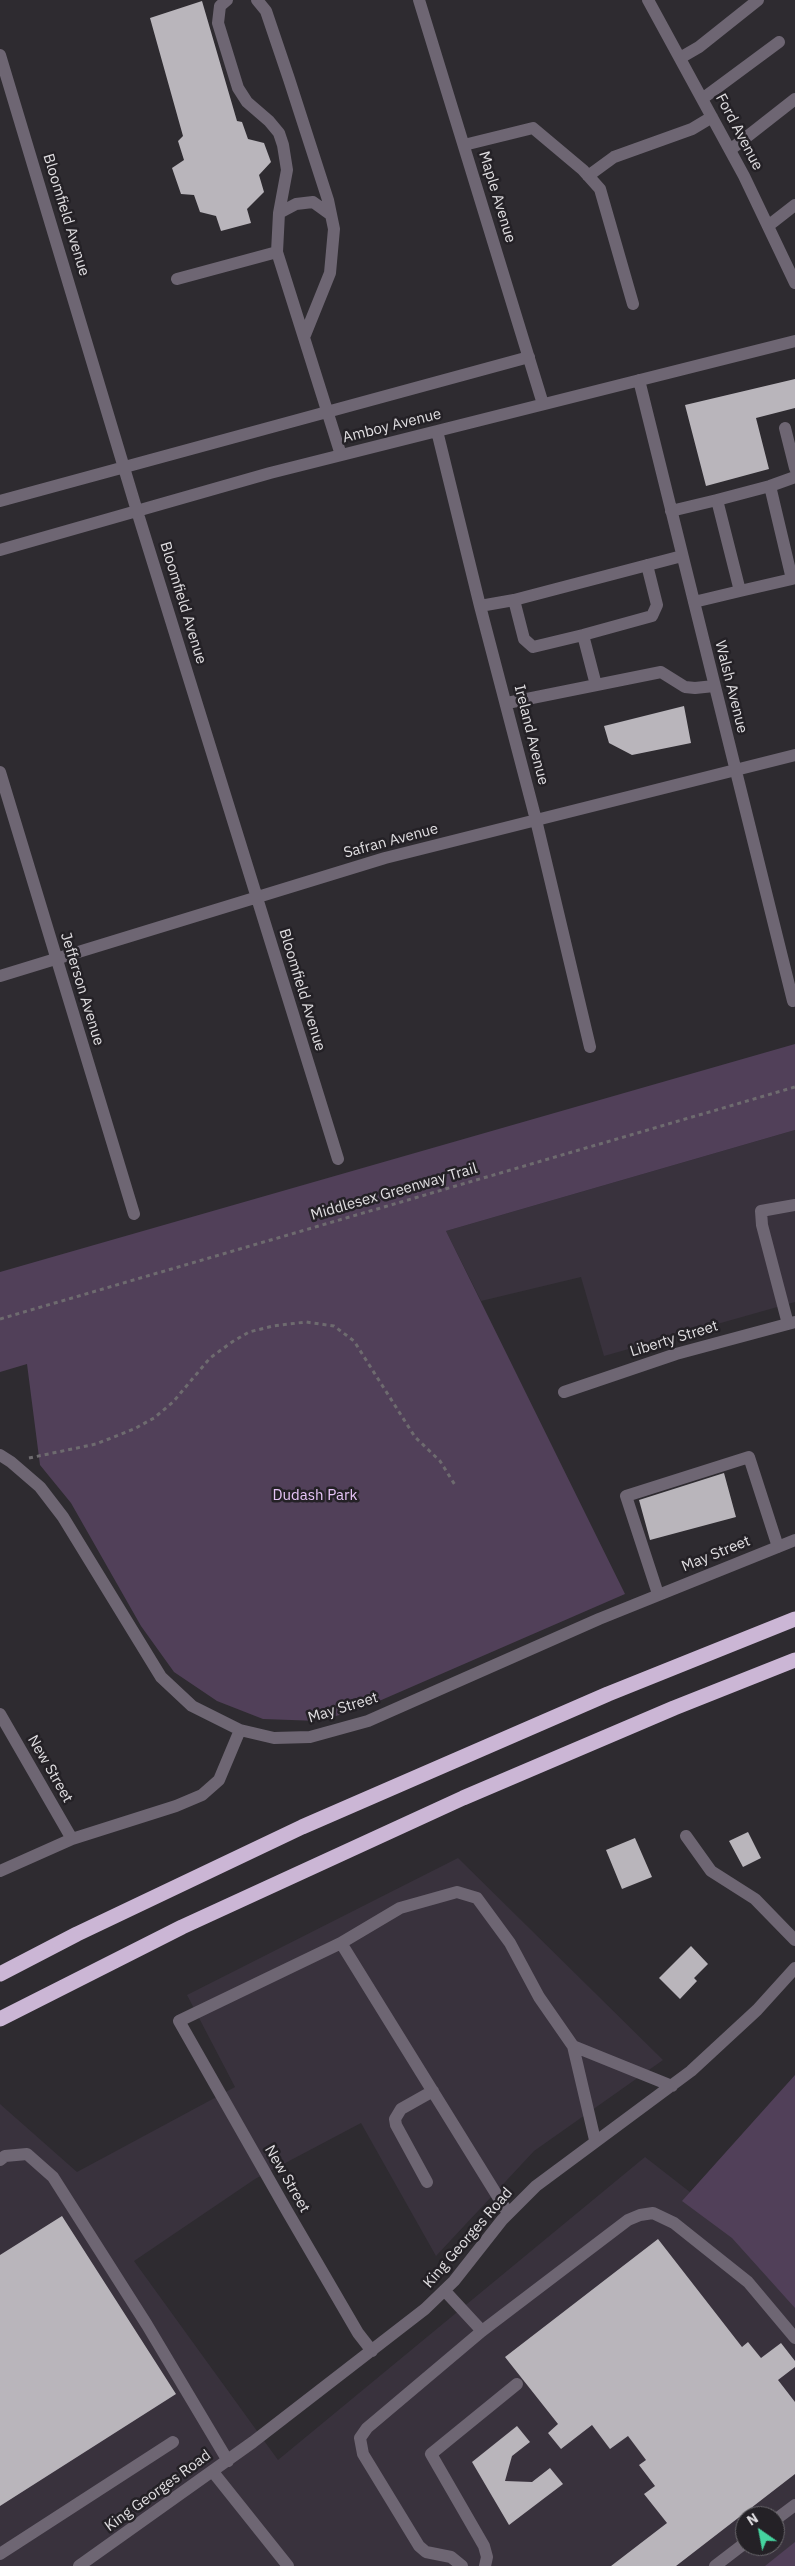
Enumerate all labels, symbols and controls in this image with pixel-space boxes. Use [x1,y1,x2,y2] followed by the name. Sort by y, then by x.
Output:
[711,91,767,173] street label: Ford Avenue
[475,149,519,245] street label: Maple Avenue
[39,152,93,278] street label: Bloomfield Avenue
[341,405,443,447] street label: Amboy Avenue
[156,540,210,666] street label: Bloomfield Avenue
[711,639,751,735] street label: Walsh Avenue
[510,683,552,787] street label: Ireland Avenue
[342,820,440,862] street label: Safran Avenue
[275,927,329,1053] street label: Bloomfield Avenue
[56,930,108,1048] street label: Jefferson Avenue
[309,1160,479,1224] street label: Middlesex Greenway Trail
[628,1317,720,1361] street label: Liberty Street
[272,1487,358,1505] park label: Dudash Park
[679,1532,753,1576] street label: May Street
[306,1689,380,1727] street label: May Street
[23,1732,77,1806] street label: New Street
[260,2142,314,2216] street label: New Street
[420,2184,516,2292] street label: King Georges Road
[101,2446,215,2536] street label: King Georges Road
[735,2506,785,2556] north arrow
[743,2509,762,2530] text: N

